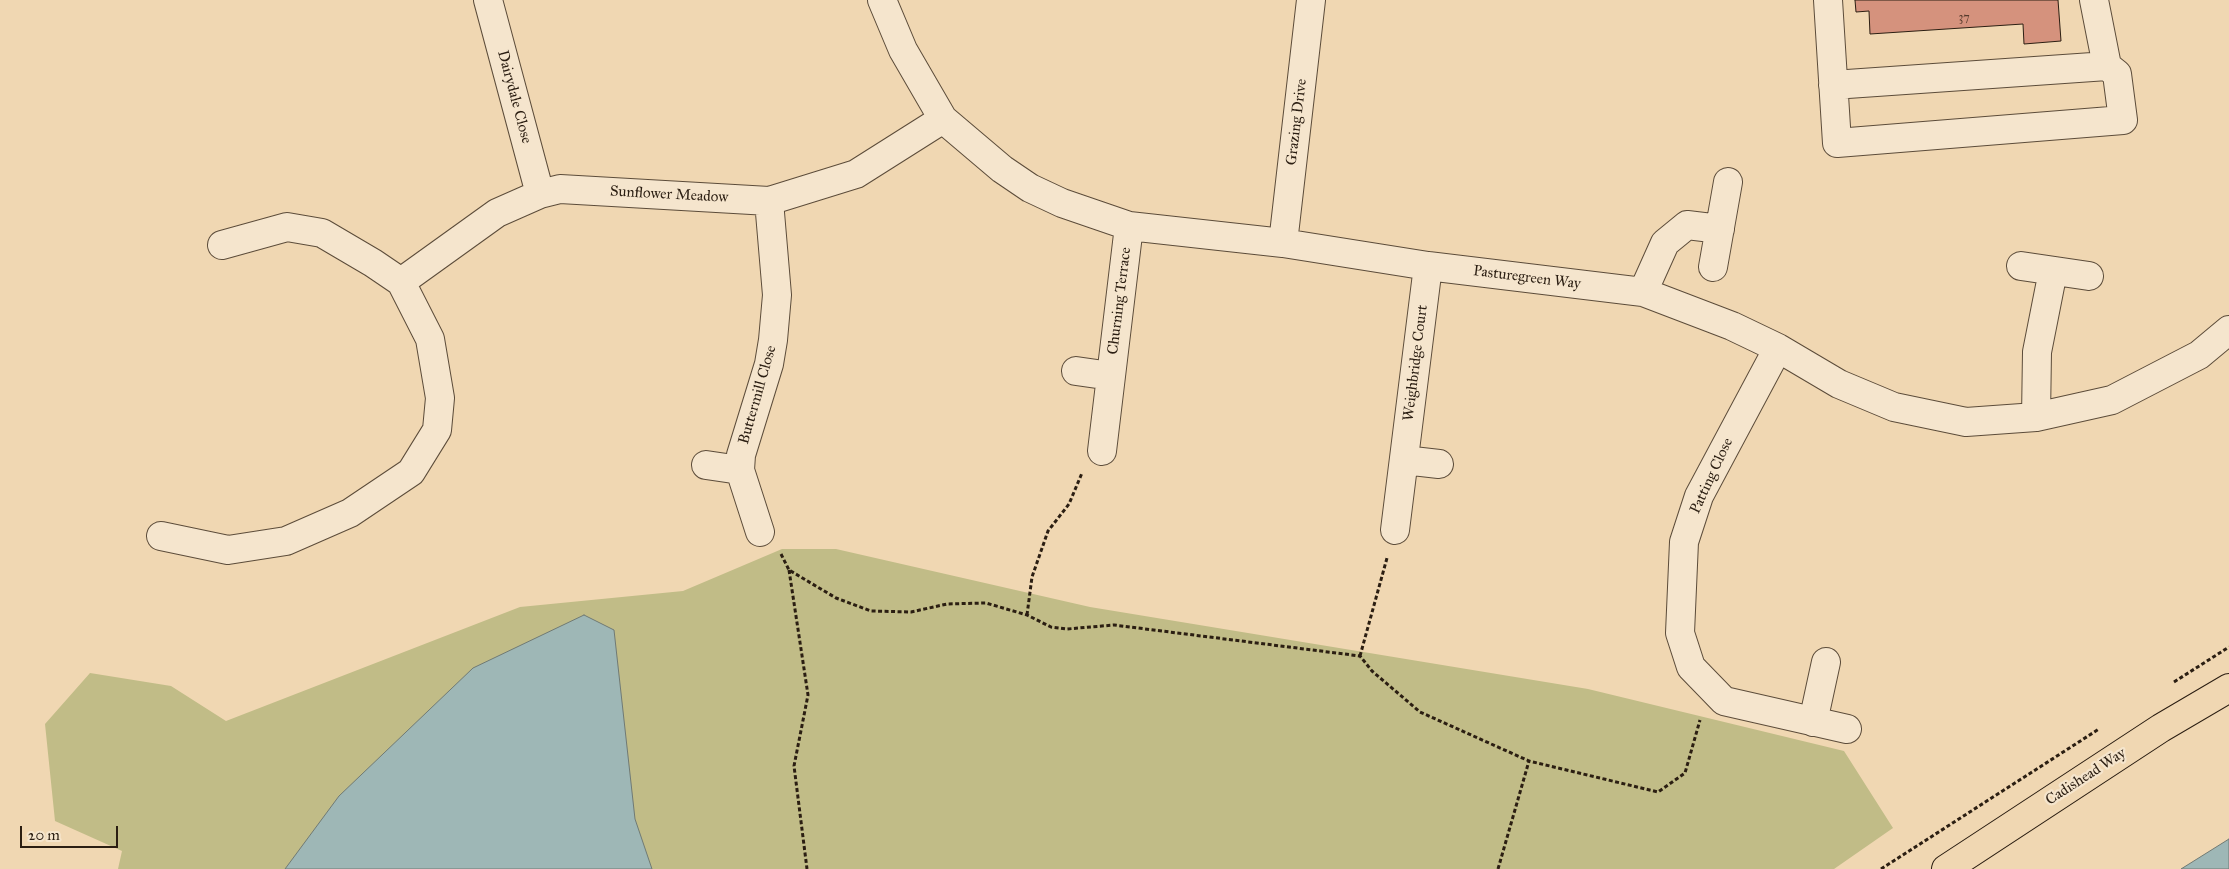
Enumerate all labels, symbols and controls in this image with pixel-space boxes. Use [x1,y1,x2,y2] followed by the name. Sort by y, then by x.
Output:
[1958,11,1970,25] house number: 37
[493,48,535,146] street label: Dairydale Close
[1283,78,1311,166] street label: Grazing Drive
[609,183,729,207] street label: Sunflower Meadow
[1104,246,1136,356] street label: Churning Terrace
[1472,262,1582,294] street label: Pasturegreen Way
[1400,304,1432,422] street label: Weighbridge Court
[735,343,781,447] street label: Buttermill Close
[1687,435,1737,517] street label: Patting Close
[2043,744,2129,810] street label: Cadishead Way
[22,816,120,848] scale bar
[28,826,60,844] text: 20 m

